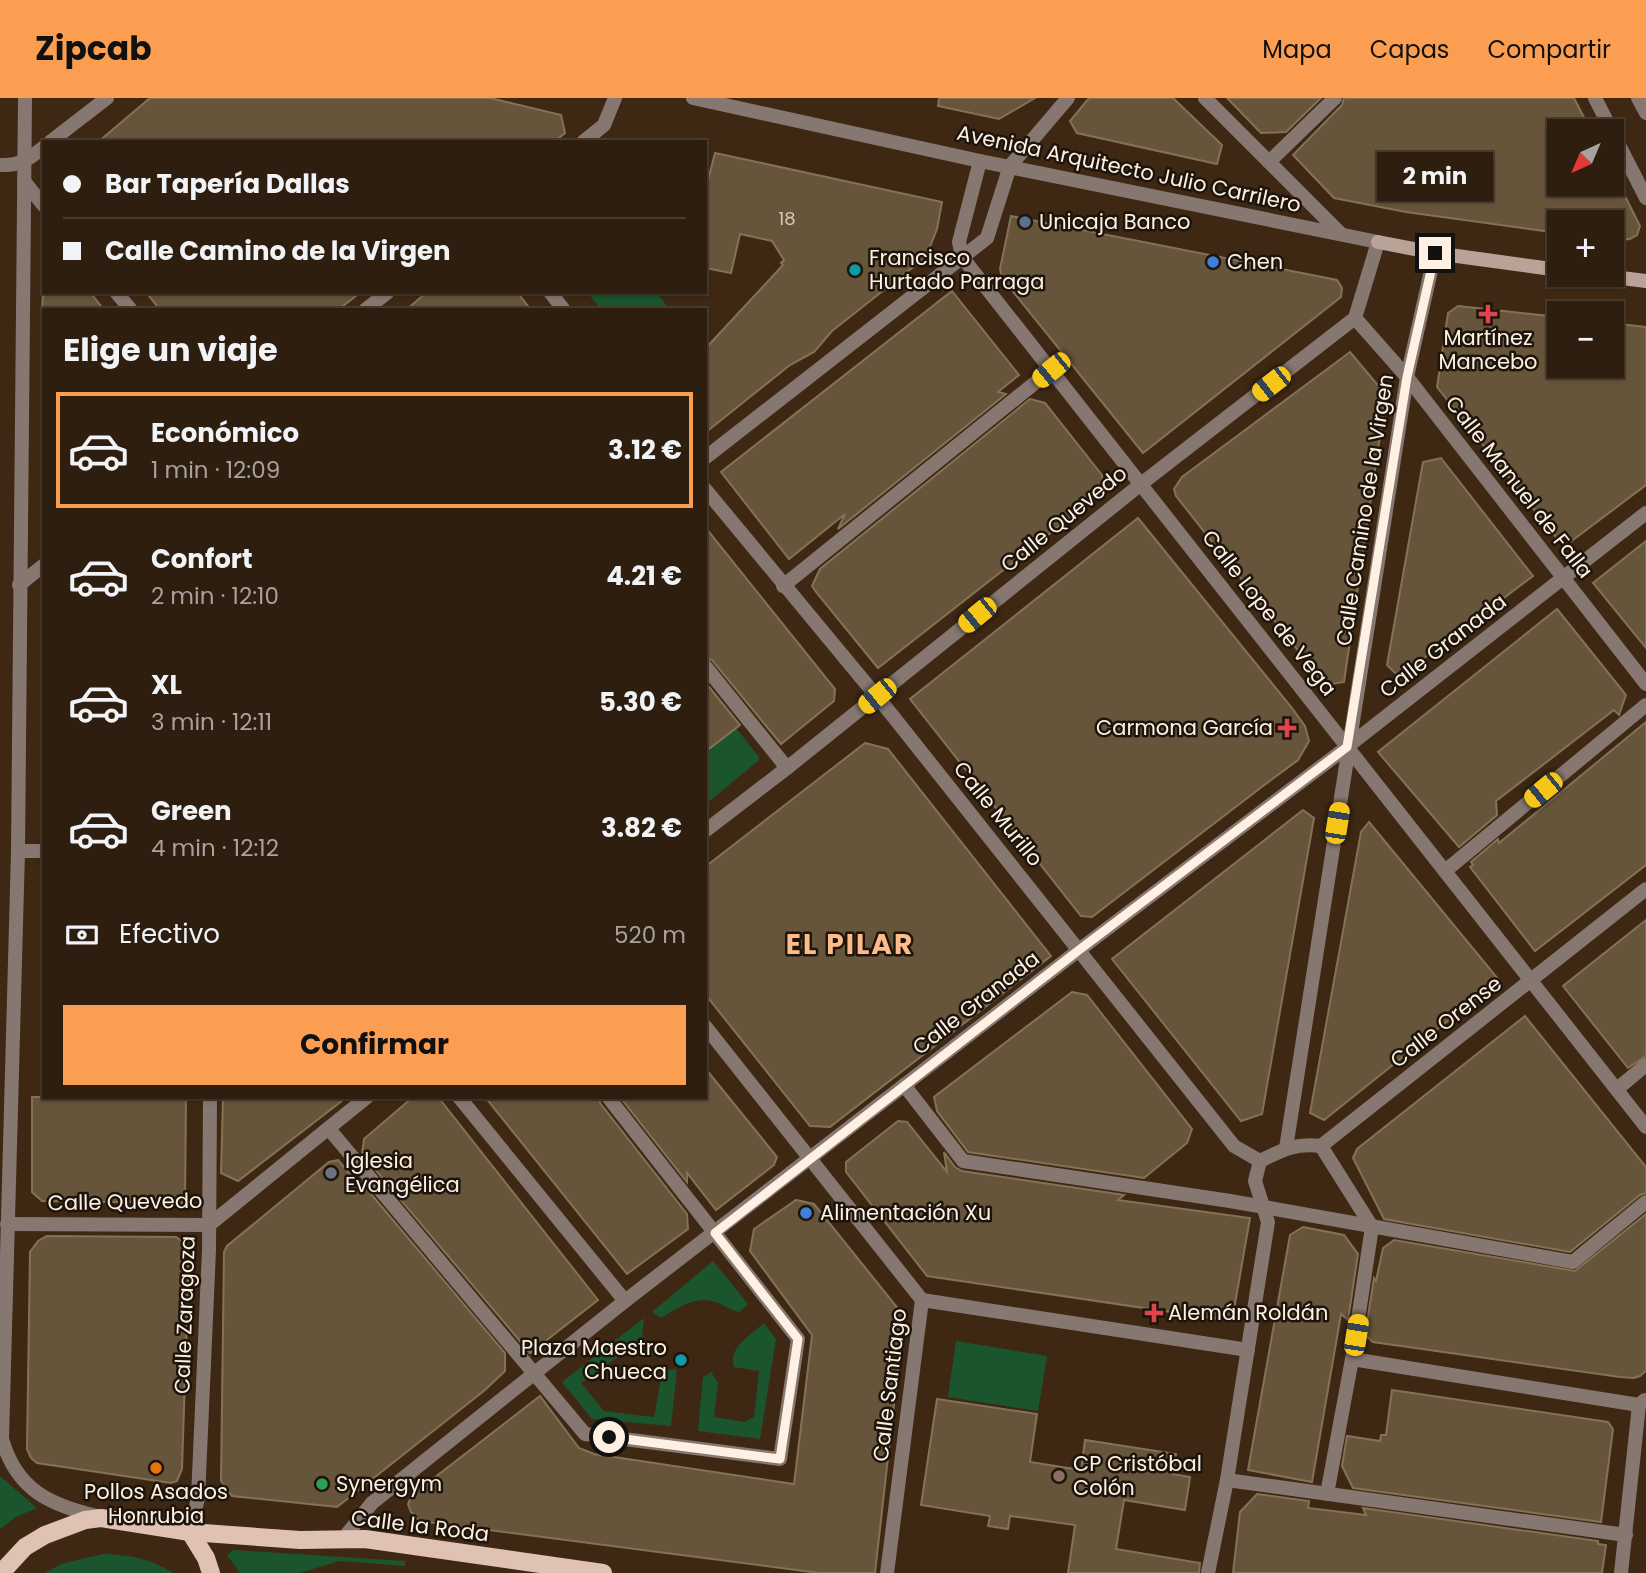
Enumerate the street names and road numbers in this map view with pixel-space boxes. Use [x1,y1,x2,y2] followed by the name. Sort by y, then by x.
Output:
[954,118,1304,219] street label: Avenida Arquitecto Julio Carrilero
[1329,372,1400,648] street label: Calle Camino de la Virgen
[1439,389,1600,584] street label: Calle Manuel de Falla
[994,459,1133,579] street label: Calle Quevedo
[1195,524,1343,702] street label: Calle Lope de Vega
[1373,587,1512,704] street label: Calle Granada
[947,755,1050,872] street label: Calle Murillo
[906,944,1045,1061] street label: Calle Granada
[1384,969,1507,1074] street label: Calle Orense
[47,1186,203,1217] street label: Calle Quevedo
[167,1235,202,1395] street label: Calle Zaragoza
[866,1307,913,1463] street label: Calle Santiago
[349,1503,491,1548] street label: Calle la Roda

